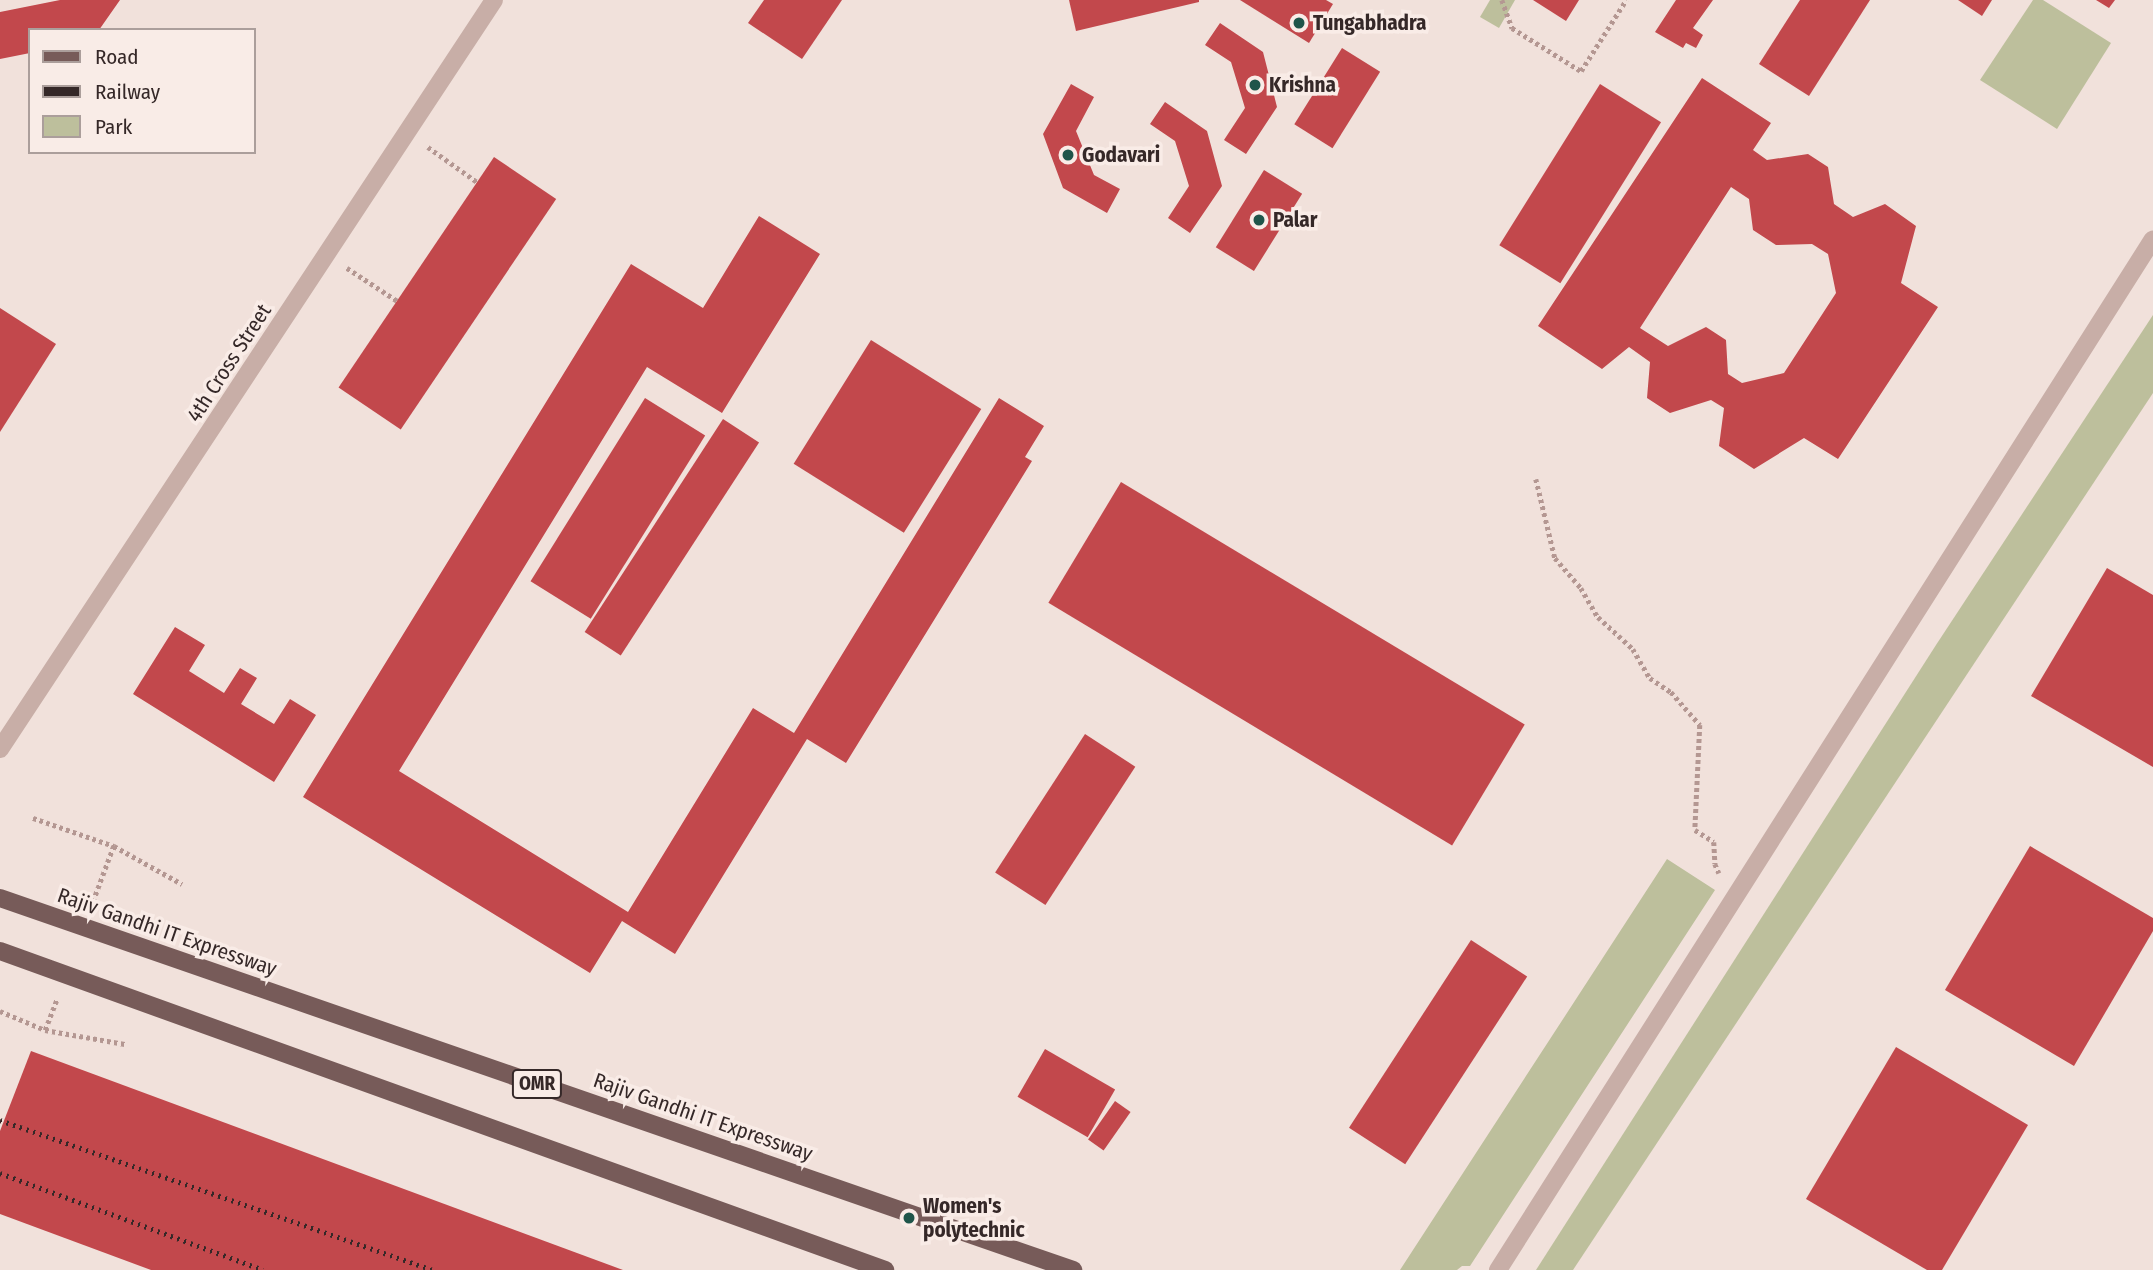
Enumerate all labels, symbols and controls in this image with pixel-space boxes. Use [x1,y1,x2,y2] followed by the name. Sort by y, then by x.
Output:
[1313,10,1427,36] place label: Tungabhadra
[1291,15,1307,31] marker: Tungabhadra
[28,28,256,154] legend
[95,44,139,70] text: Road
[1269,72,1336,98] place label: Krishna
[1247,77,1263,93] marker: Krishna
[95,79,160,105] text: Railway
[95,114,132,140] text: Park
[1082,142,1160,168] place label: Godavari
[1060,147,1076,163] marker: Godavari
[1273,207,1317,233] place label: Palar
[1251,212,1267,228] marker: Palar
[182,299,276,427] street label: 4th Cross Street
[54,883,280,981] street label: Rajiv Gandhi IT Expressway
[511,1068,563,1100] road number: OMR
[590,1068,816,1166] street label: Rajiv Gandhi IT Expressway
[923,1193,1025,1243] place label: Women's polytechnic
[901,1210,917,1226] marker: Women's polytechnic

